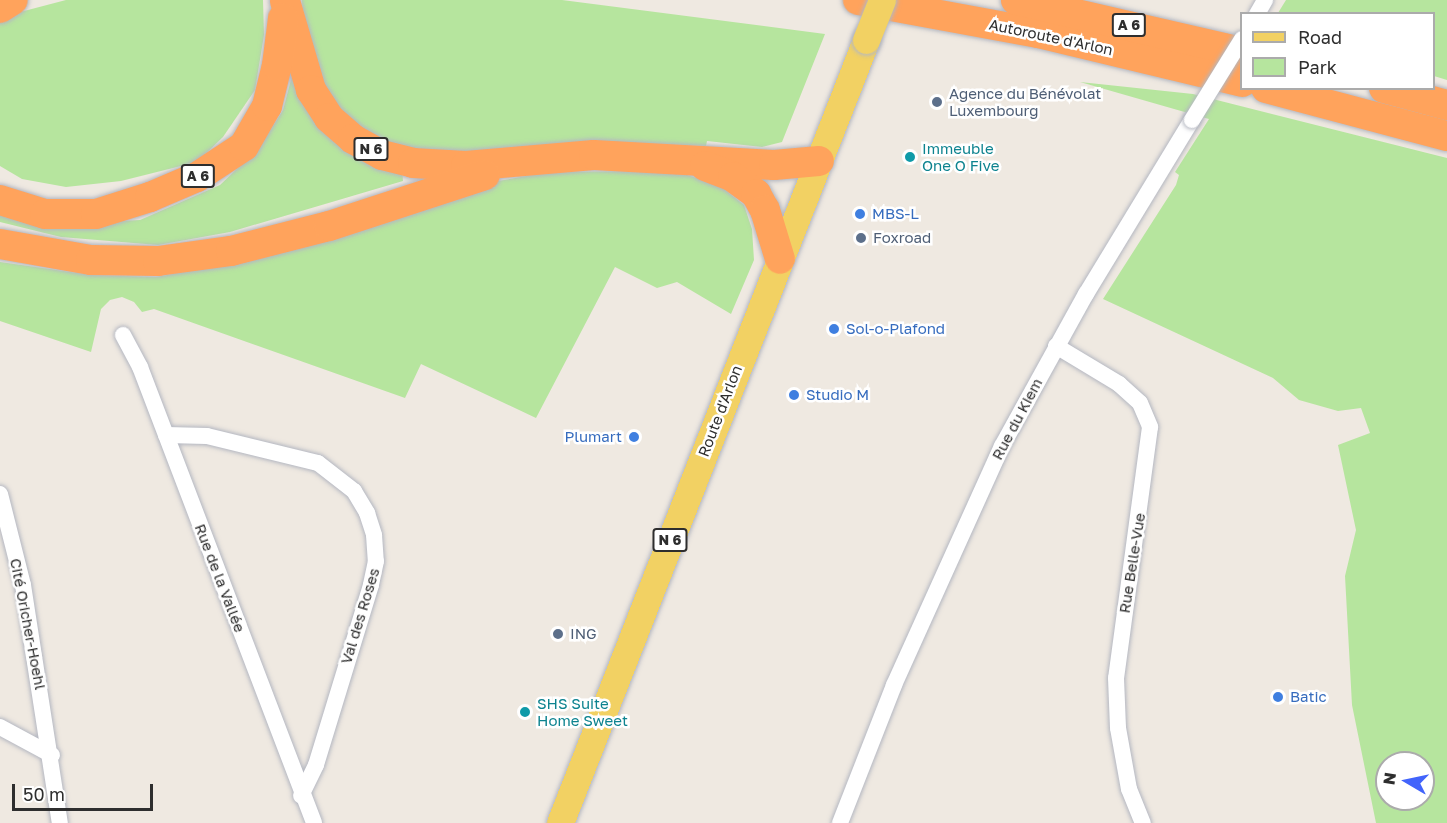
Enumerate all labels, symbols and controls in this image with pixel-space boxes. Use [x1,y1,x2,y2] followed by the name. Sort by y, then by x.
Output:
[1240,12,1435,90] legend
[1111,14,1147,36] road number: A 6
[987,15,1115,59] street label: Autoroute d'Arlon
[1298,26,1342,48] text: Road
[1298,56,1337,78] text: Park
[949,84,1101,119] place label: Agence du Bénévolat Luxembourg
[930,95,944,109] marker: Agence du Bénévolat Luxembourg
[353,138,389,160] road number: N 6
[922,139,999,174] place label: Immeuble One O Five
[903,150,917,164] marker: Immeuble One O Five
[180,165,216,187] road number: A 6
[872,205,919,223] place label: MBS-L
[853,207,867,221] marker: MBS-L
[873,229,931,247] place label: Foxroad
[854,231,868,245] marker: Foxroad
[846,320,945,338] place label: Sol-o-Plafond
[827,322,841,336] marker: Sol-o-Plafond
[694,363,746,459] street label: Route d'Arlon
[988,375,1046,463] street label: Rue du Kiem
[806,386,869,404] place label: Studio M
[787,388,801,402] marker: Studio M
[564,428,622,446] place label: Plumart
[627,430,641,444] marker: Plumart
[1115,512,1149,614] street label: Rue Belle-Vue
[191,521,249,635] street label: Rue de la Vallée
[652,529,688,551] road number: N 6
[6,557,50,691] street label: Cité Oricher-Hoehl
[337,566,383,666] street label: Val des Roses
[570,625,597,643] place label: ING
[551,627,565,641] marker: ING
[1290,688,1327,706] place label: Batic
[1271,690,1285,704] marker: Batic
[537,694,628,729] place label: SHS Suite Home Sweet
[518,705,532,719] marker: SHS Suite Home Sweet
[1375,751,1435,811] north arrow
[1378,771,1400,786] text: N
[15,772,156,810] scale bar
[23,783,65,805] text: 50 m

